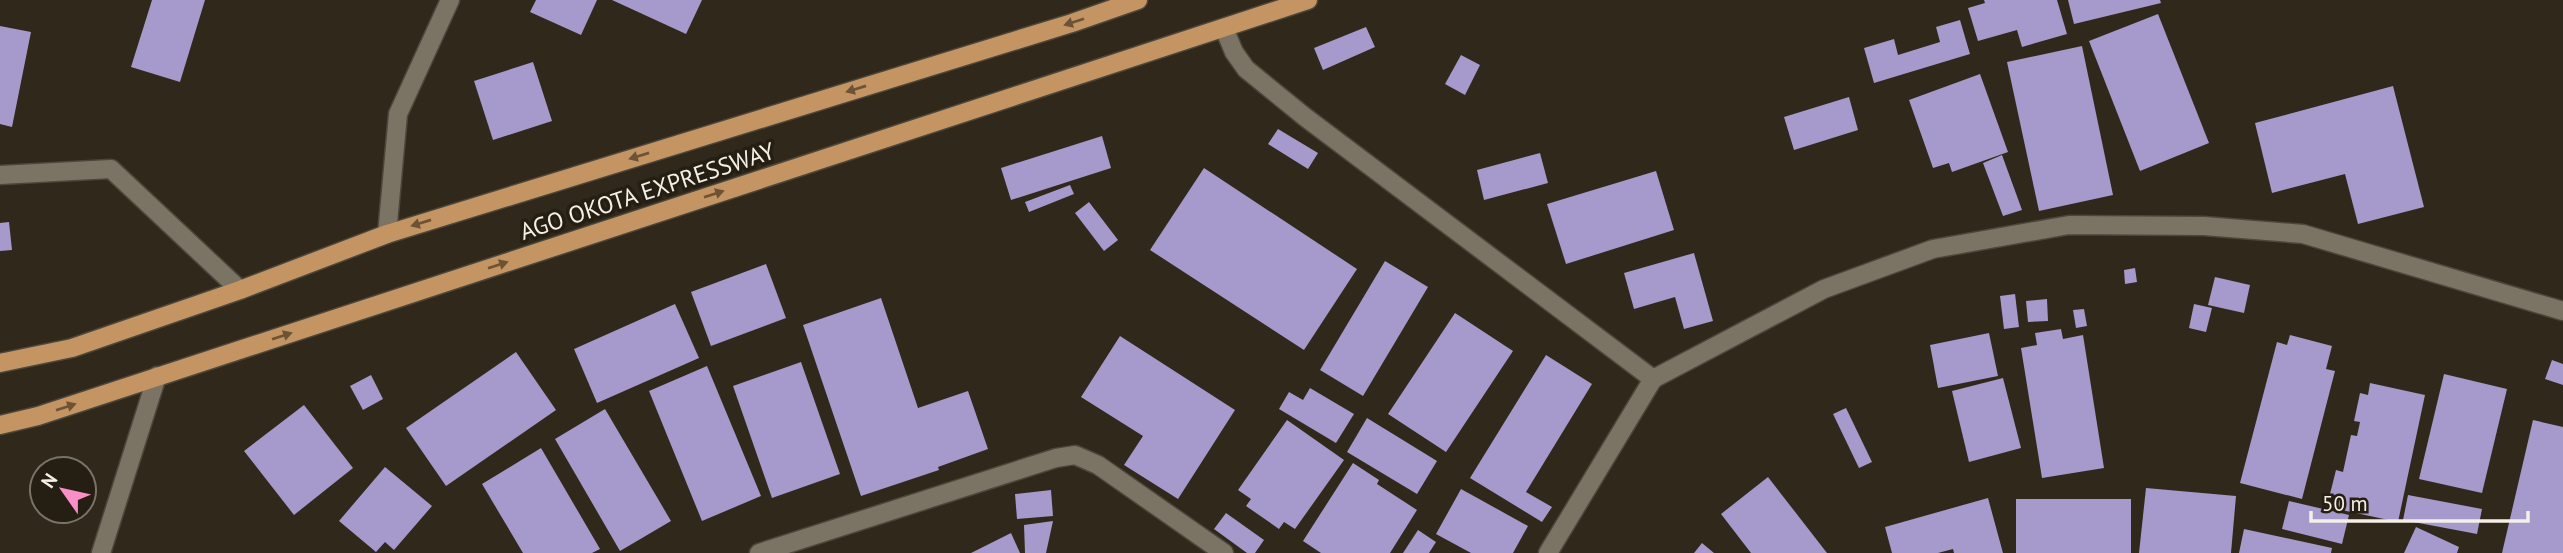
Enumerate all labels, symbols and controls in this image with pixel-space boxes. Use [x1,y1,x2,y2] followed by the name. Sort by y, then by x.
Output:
[1063,18,1084,28] one-way arrow
[846,85,867,95] one-way arrow
[516,135,779,247] street label: AGO OKOTA EXPRESSWAY
[628,152,649,162] one-way arrow
[704,189,725,199] one-way arrow
[411,218,432,228] one-way arrow
[488,259,509,270] one-way arrow
[271,330,292,340] one-way arrow
[55,401,76,411] one-way arrow
[28,455,98,525] north arrow
[35,469,62,492] text: N
[2311,480,2528,524] scale bar
[2322,490,2368,517] text: 50 m

